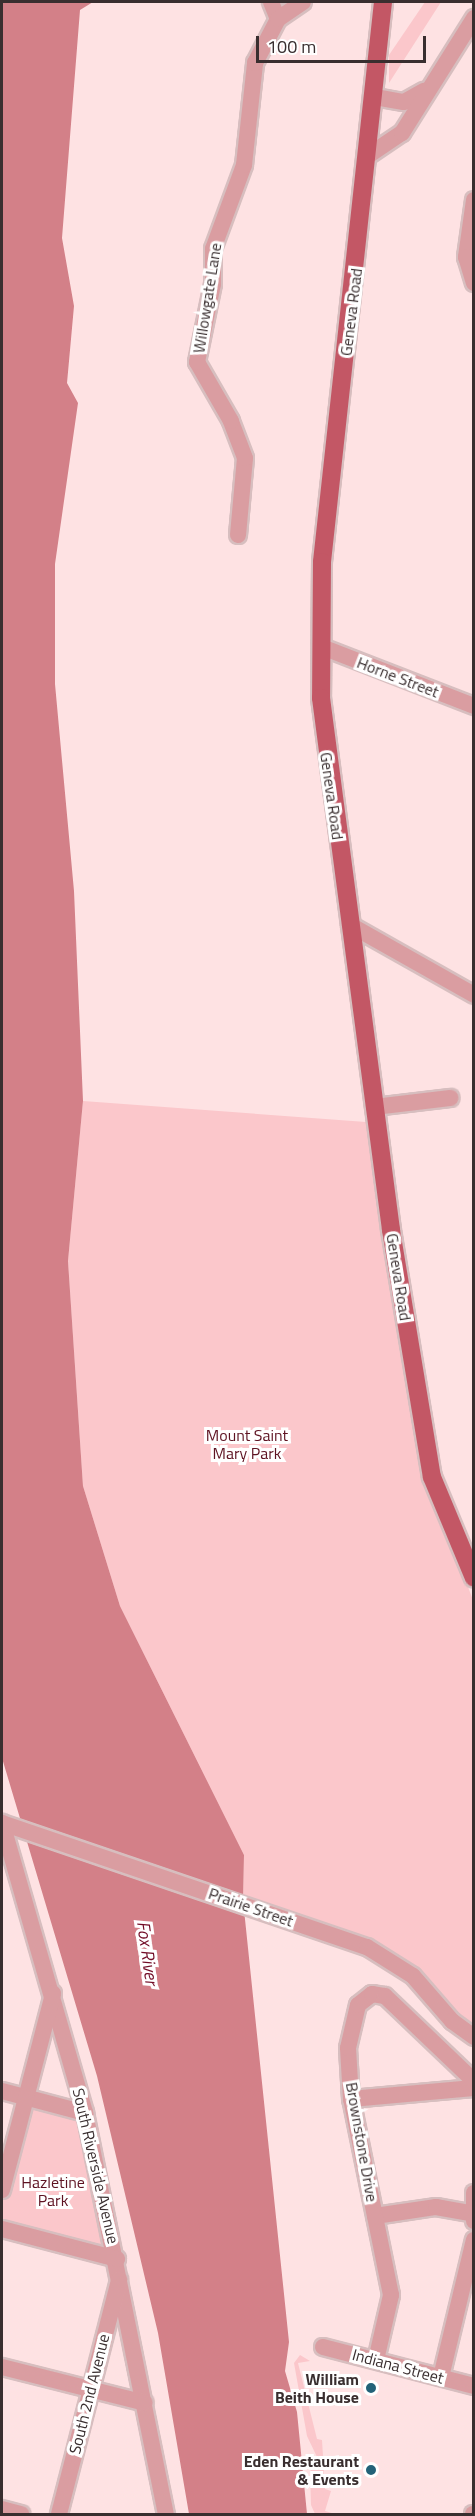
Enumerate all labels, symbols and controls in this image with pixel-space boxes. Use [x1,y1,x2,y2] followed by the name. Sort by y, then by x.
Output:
[259,24,428,62] scale bar
[267,33,316,60] text: 100 m
[189,242,225,354] street label: Willowgate Lane
[336,267,366,357] street label: Geneva Road
[354,653,442,701] street label: Horne Street
[316,751,348,841] street label: Geneva Road
[383,1232,415,1322] street label: Geneva Road
[206,1425,288,1463] park label: Mount Saint Mary Park
[206,1884,296,1930] street label: Prairie Street
[132,1920,162,1986] water label: Fox River
[342,2081,382,2203] street label: Brownstone Drive
[69,2086,123,2246] street label: South Riverside Avenue
[21,2172,85,2210] park label: Hazletine Park
[65,2332,113,2456] street label: South 2nd Avenue
[350,2345,446,2387] street label: Indiana Street
[275,2369,359,2407] place label: William Beith House
[364,2381,378,2395] marker: William Beith House
[244,2451,359,2489] place label: Eden Restaurant & Events
[364,2463,378,2477] marker: Eden Restaurant & Events

